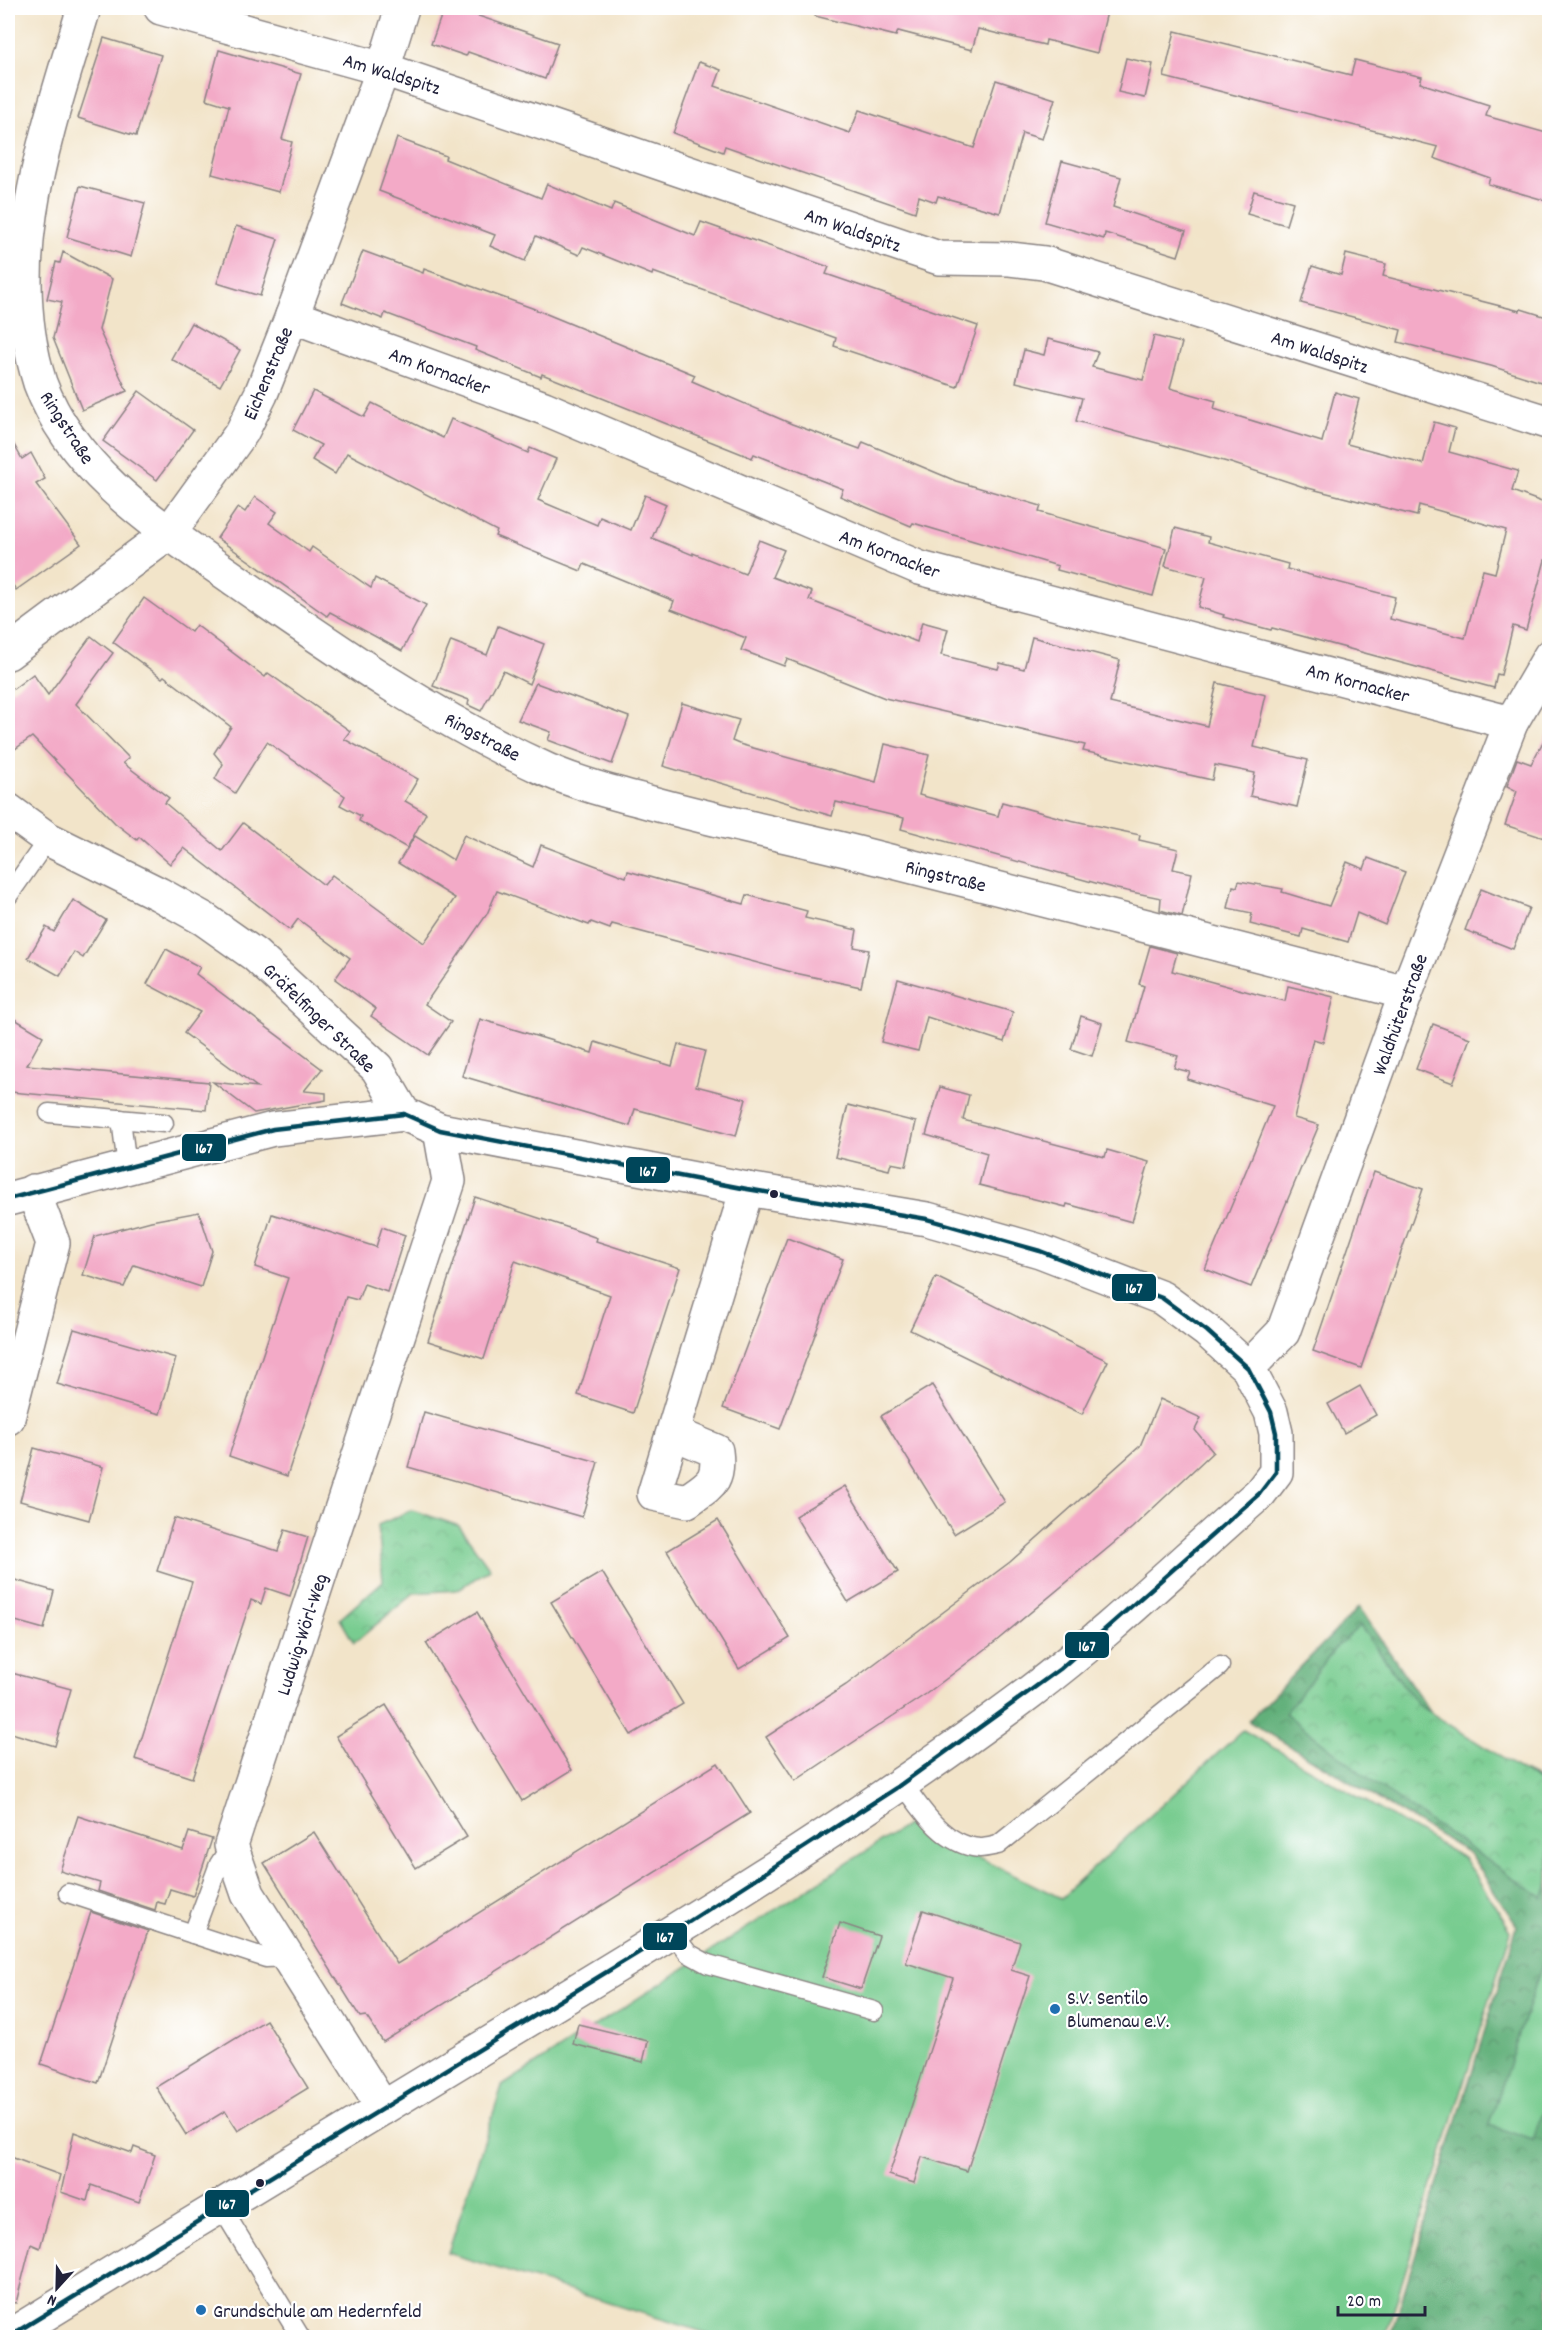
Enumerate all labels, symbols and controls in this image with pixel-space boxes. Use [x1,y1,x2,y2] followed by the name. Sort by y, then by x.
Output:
[339,48,444,104] street label: Am Waldspitz
[800,202,904,262] street label: Am Waldspitz
[238,323,302,425] street label: Eichenstraße
[1267,325,1372,383] street label: Am Waldspitz
[384,342,494,404] street label: Am Kornacker
[31,386,100,471] street label: Ringstraße
[834,524,944,588] street label: Am Kornacker
[1302,658,1413,712] street label: Am Kornacker
[439,707,525,770] street label: Ringstraße
[902,854,989,901] street label: Ringstraße
[1367,950,1437,1080] street label: Waldhüterstraße
[255,958,381,1081] street label: Gräfelfinger Straße
[181,1133,227,1162] line badge: 167
[195,1138,213,1161] text: 167
[625,1156,671,1184] line badge: 167
[639,1161,657,1184] text: 167
[768,1188,780,1200] unlabelled marker
[1111,1273,1157,1302] line badge: 167
[1125,1278,1143,1301] text: 167
[271,1570,337,1700] street label: Ludwig-Wörl-Weg
[1064,1631,1110,1659] line badge: 167
[1078,1636,1096,1659] text: 167
[642,1922,688,1951] line badge: 167
[656,1927,674,1950] text: 167
[1067,1986,1169,2037] place label: S.V. Sentilo Blumenau e.V.
[1048,2002,1062,2016] marker: S.V. Sentilo Blumenau e.V.
[254,2177,266,2189] unlabelled marker
[204,2189,250,2218] line badge: 167
[218,2194,236,2217] text: 167
[27,2258,87,2318] north arrow
[1338,2279,1425,2317] scale bar
[44,2287,60,2312] text: N
[1347,2290,1381,2315] text: 20 m
[213,2299,422,2327] place label: Grundschule am Hedernfeld
[194,2303,208,2317] marker: Grundschule am Hedernfeld

